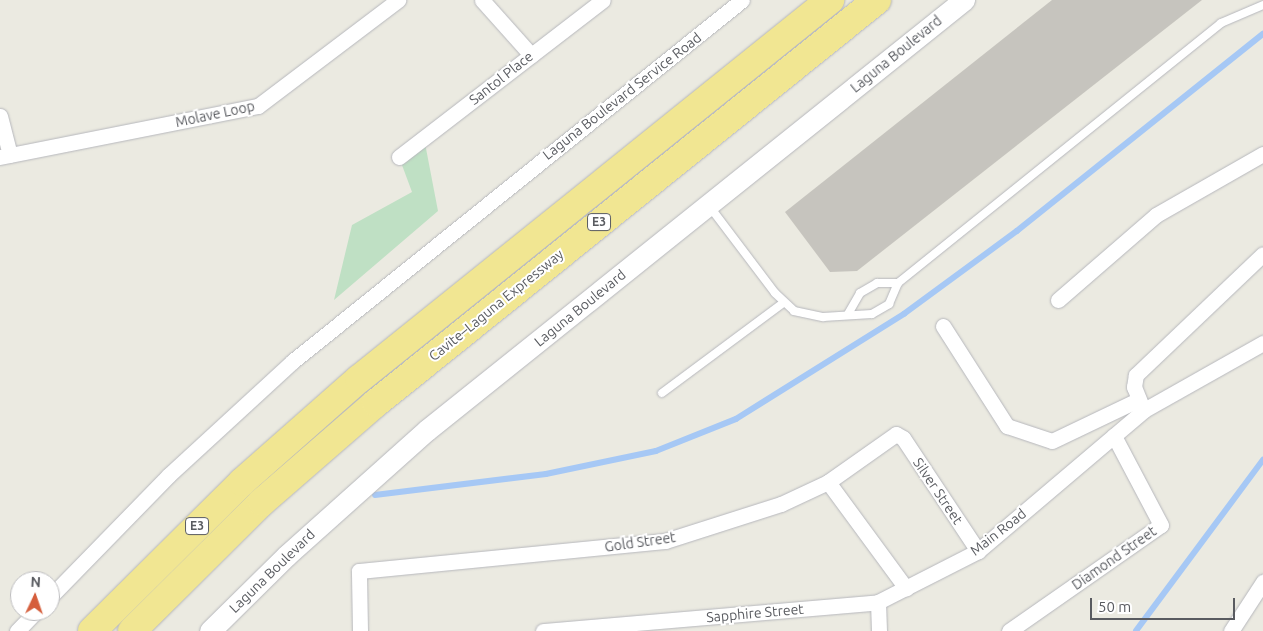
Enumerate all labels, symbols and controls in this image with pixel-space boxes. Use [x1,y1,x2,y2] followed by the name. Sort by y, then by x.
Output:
[847,12,945,96] street label: Laguna Boulevard
[539,29,705,163] street label: Laguna Boulevard Service Road
[466,48,536,108] street label: Santol Place
[174,97,256,131] street label: Molave Loop
[586,212,612,232] road number: E3
[425,246,567,364] street label: Cavite–Laguna Expressway
[531,266,629,350] street label: Laguna Boulevard
[910,455,966,527] street label: Silver Street
[967,505,1029,559] street label: Main Road
[184,516,210,536] road number: E3
[1069,523,1159,593] street label: Diamond Street
[226,526,318,616] street label: Laguna Boulevard
[603,529,677,555] street label: Gold Street
[10,571,60,621] north arrow
[30,574,41,590] text: N
[1093,588,1238,620] scale bar
[1098,598,1131,615] text: 50 m
[706,600,804,626] street label: Sapphire Street

